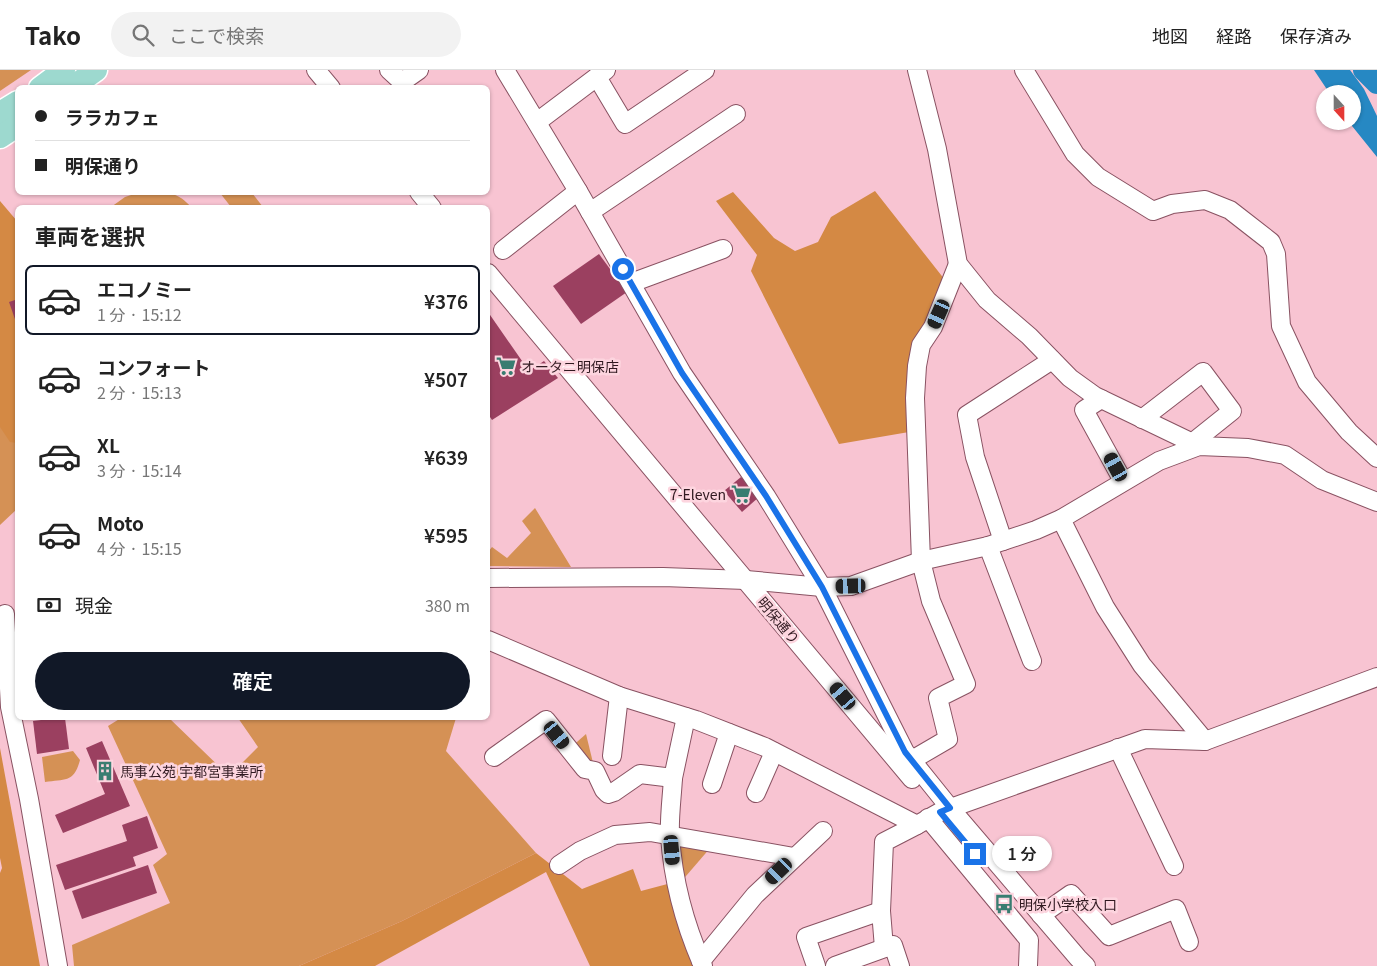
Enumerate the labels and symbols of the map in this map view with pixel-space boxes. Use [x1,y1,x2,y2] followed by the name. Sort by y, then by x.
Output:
[1316,85,1361,130] north arrow
[612,258,634,280] route start
[926,297,951,331] car
[495,355,517,377] supermarket icon: オータニ明保店
[521,356,619,376] place label: オータニ明保店
[1102,450,1129,484] car
[730,483,752,505] supermarket icon: 7-Eleven
[670,484,726,504] place label: 7-Eleven
[835,578,866,594] car
[753,592,805,648] street label: 明保通り
[827,680,858,712] car
[541,719,572,751] car
[94,760,116,782] building icon: 馬事公苑 宇都宮事業所
[120,761,263,781] place label: 馬事公苑 宇都宮事業所
[663,834,680,866] car
[992,836,1052,872] callout: 1 分
[964,843,986,865] route end
[762,855,795,887] car
[993,893,1015,915] bus stop icon: 明保小学校入口
[1019,894,1117,914] place label: 明保小学校入口

